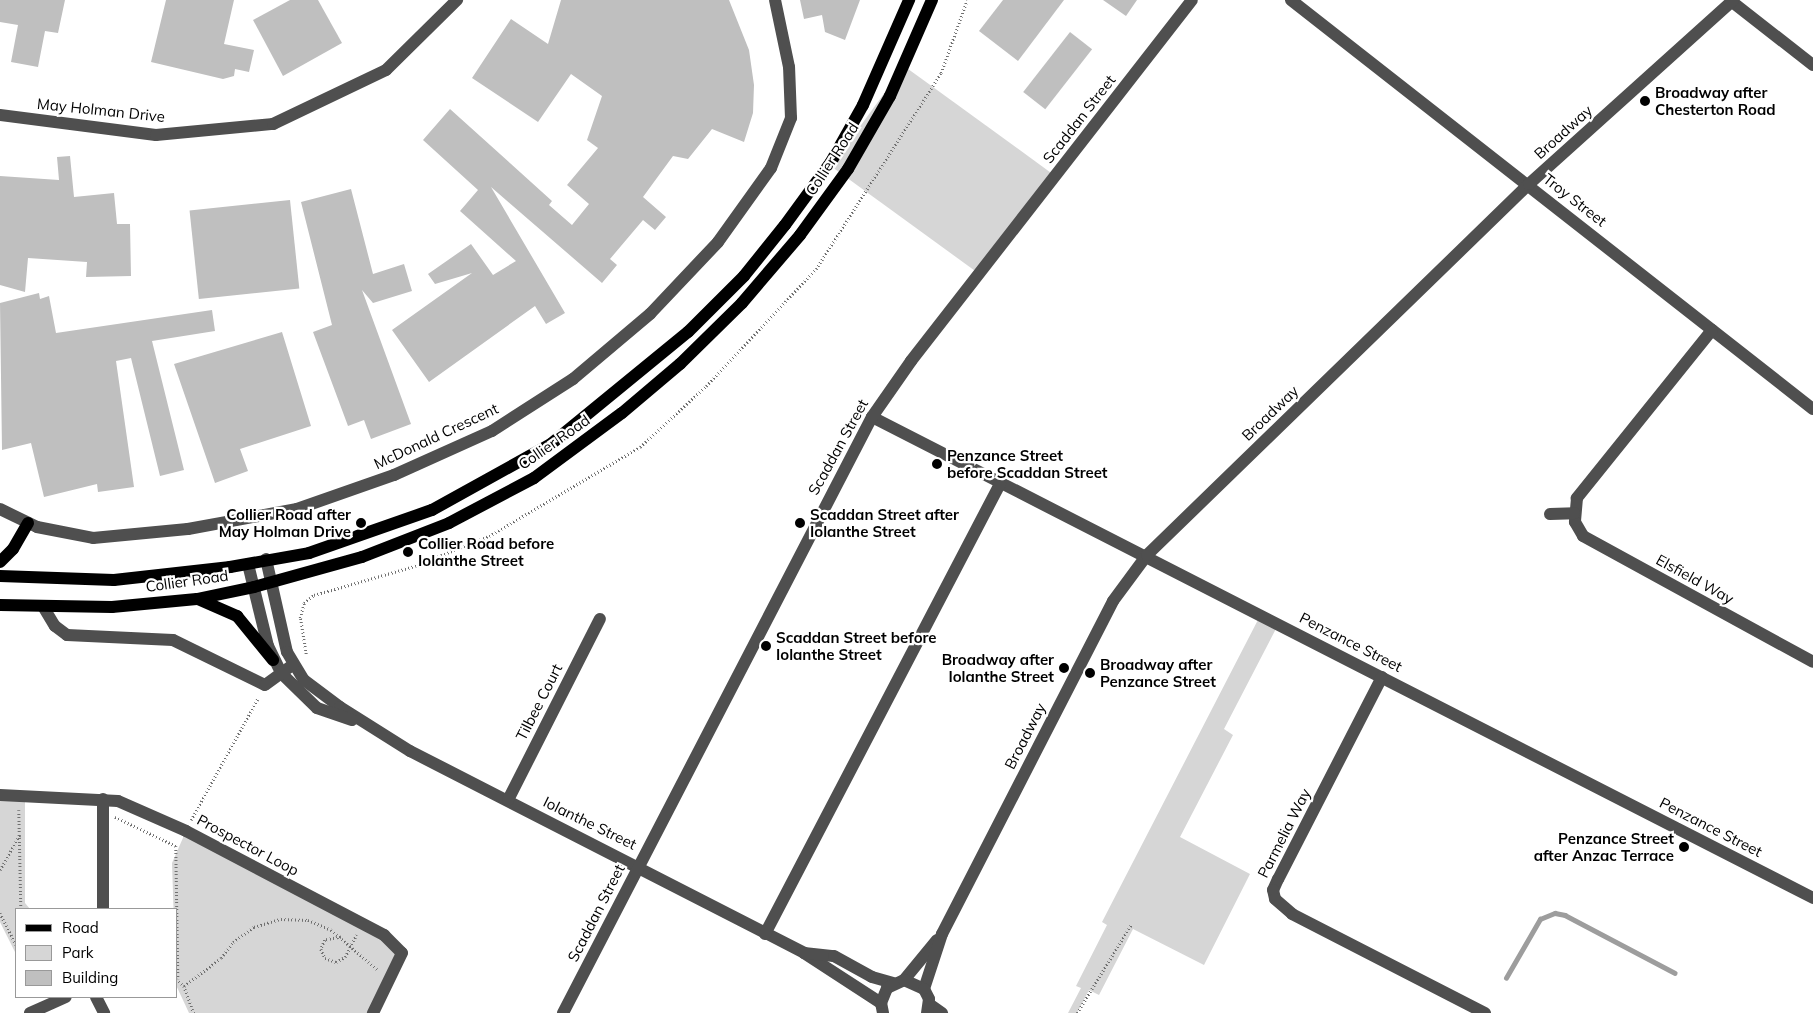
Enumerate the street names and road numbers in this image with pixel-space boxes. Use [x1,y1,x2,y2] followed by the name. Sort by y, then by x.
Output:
[1039,71,1119,167] street label: Scaddan Street
[36,94,166,126] street label: May Holman Drive
[1530,101,1596,163] street label: Broadway
[802,119,862,199] street label: Collier Road
[1540,170,1610,230] street label: Troy Street
[1238,382,1302,444] street label: Broadway
[804,396,872,498] street label: Scaddan Street
[371,399,501,473] street label: McDonald Crescent
[515,411,593,473] street label: Collier Road
[1653,550,1737,608] street label: Elsfield Way
[145,566,229,596] street label: Collier Road
[1297,608,1405,676] street label: Penzance Street
[512,661,566,743] street label: Tilbee Court
[1001,700,1049,772] street label: Broadway
[1254,785,1314,881] street label: Parmelia Way
[540,793,640,853] street label: Iolanthe Street
[1657,793,1765,861] street label: Penzance Street
[194,811,302,879] street label: Prospector Loop
[564,861,628,965] street label: Scaddan Street

